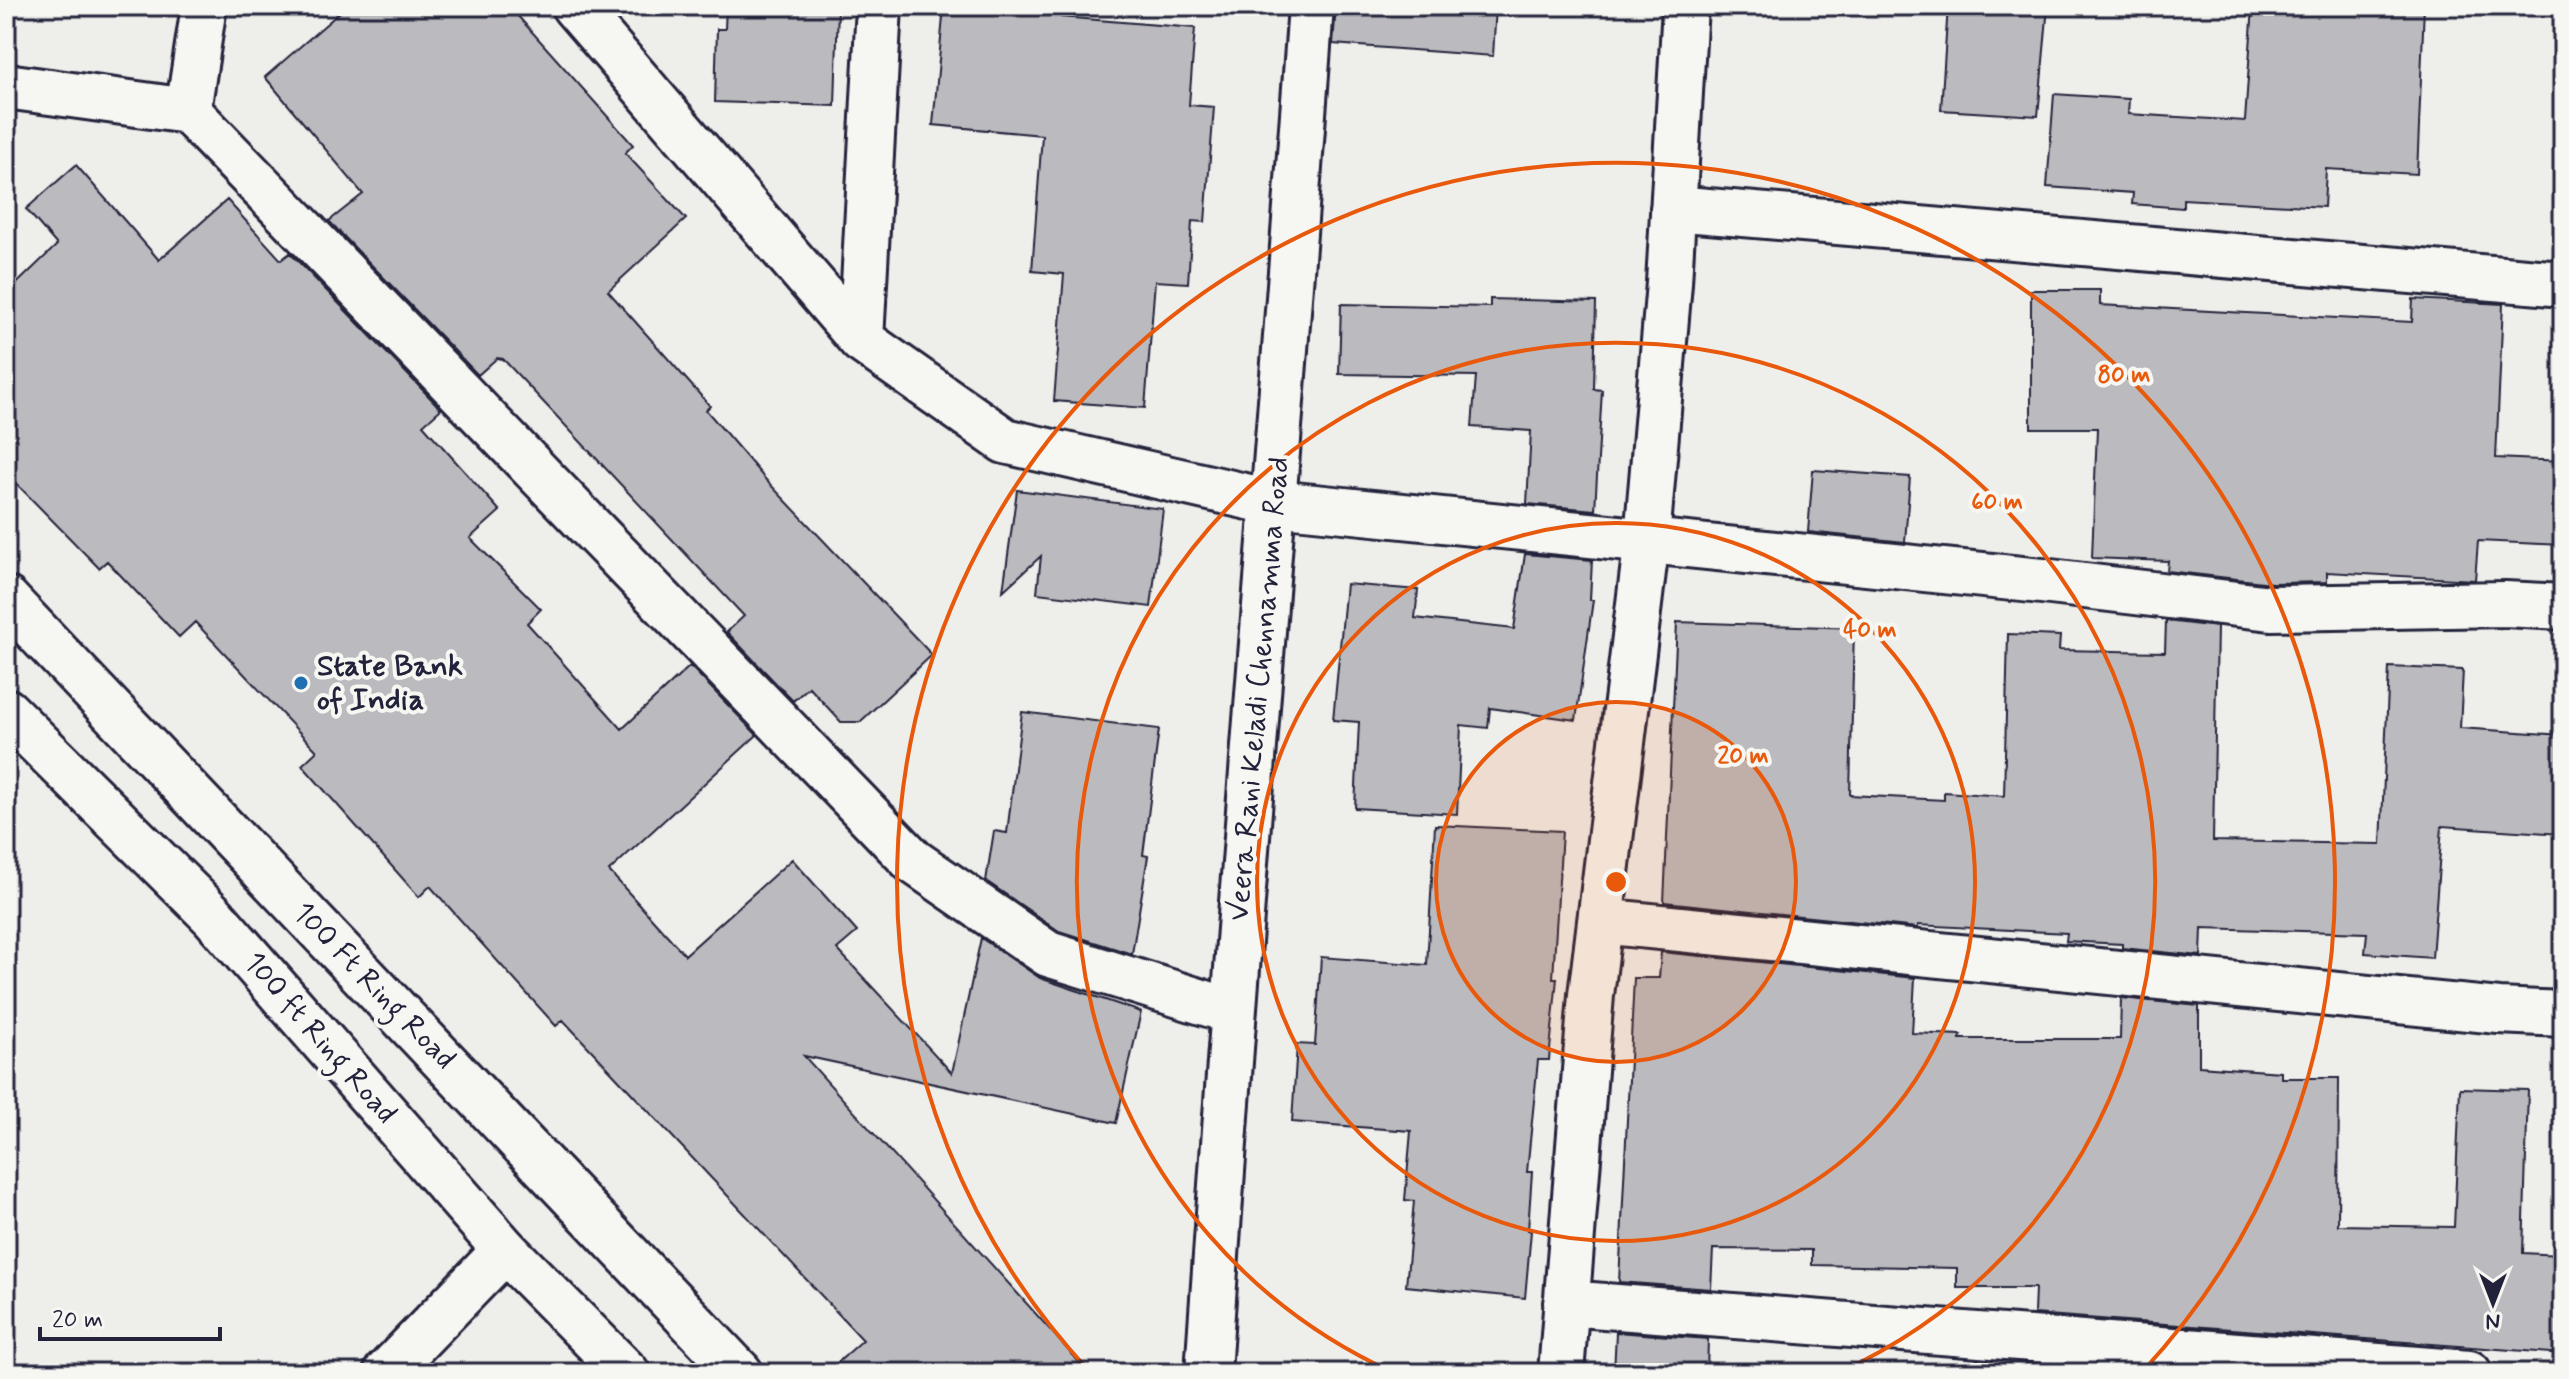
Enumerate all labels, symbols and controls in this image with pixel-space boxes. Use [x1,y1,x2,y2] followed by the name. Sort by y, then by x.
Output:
[2098,360,2150,391] text: 80 m
[1219,455,1299,923] street label: Veera Rani Keladi Chennamma Road
[1971,487,2023,518] text: 60 m
[1843,615,1897,646] text: 40 m
[317,647,463,720] place label: State Bank of India
[292,674,310,692] marker: State Bank of India
[1717,741,1769,772] text: 20 m
[1602,868,1630,896] centre of rings
[282,894,464,1080] street label: 100 Ft Ring Road
[232,944,405,1134] street label: 100 ft Ring Road
[2453,1263,2533,1343] north arrow
[40,1291,220,1341] scale bar
[52,1305,103,1336] text: 20 m
[2486,1307,2500,1335] text: N

